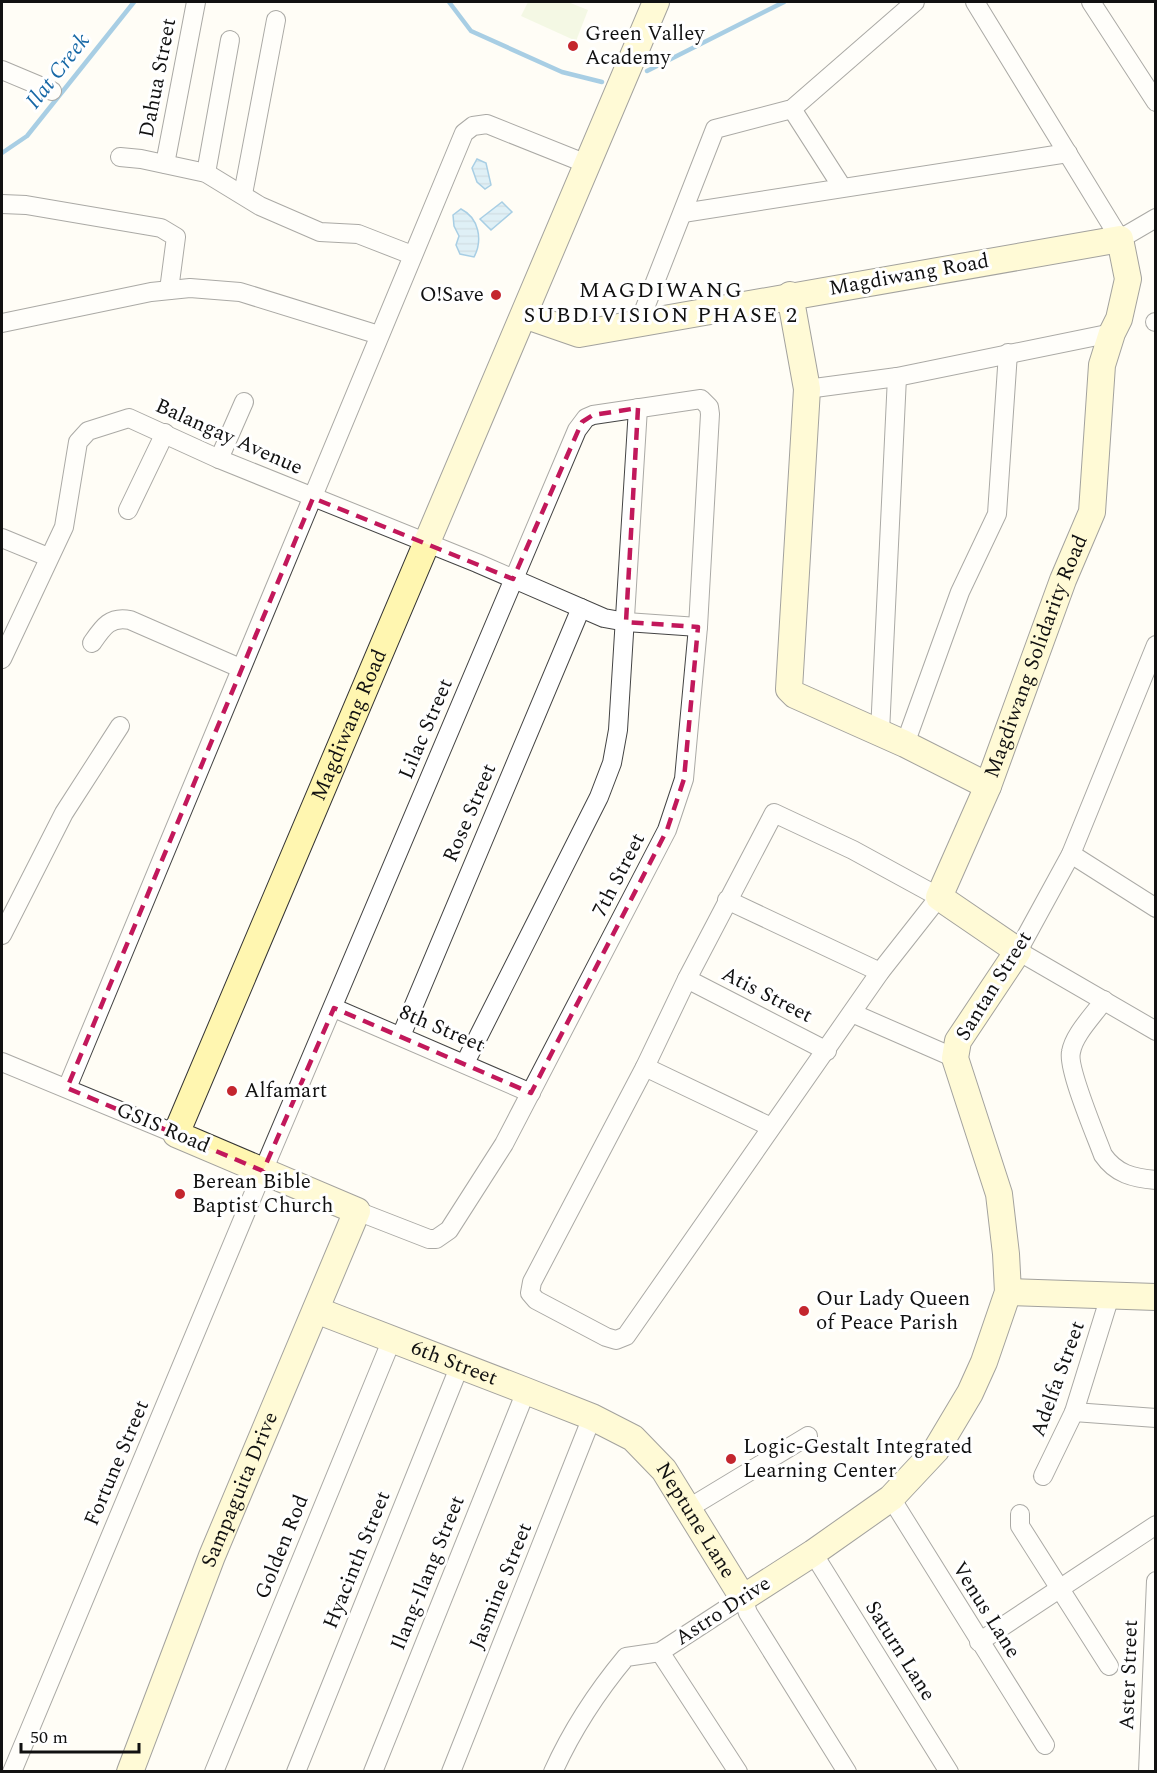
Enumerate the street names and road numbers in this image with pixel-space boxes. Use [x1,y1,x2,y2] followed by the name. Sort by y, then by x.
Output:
[131,16,185,140] street label: Dahua Street
[826,245,992,305] street label: Magdiwang Road
[150,390,308,484] street label: Balangay Avenue
[976,530,1096,783] street label: Magdiwang Solidarity Road
[303,644,396,806] street label: Magdiwang Road
[390,674,462,784] street label: Lilac Street
[435,759,505,867] street label: Rose Street
[584,827,654,923] street label: 7th Street
[947,925,1041,1047] street label: Santan Street
[716,958,818,1032] street label: Atis Street
[394,997,490,1061] street label: 8th Street
[111,1094,215,1162] street label: GSIS Road
[1022,1317,1094,1441] street label: Adelfa Street
[406,1332,502,1394] street label: 6th Street
[76,1395,158,1531] street label: Fortune Street
[193,1407,287,1572] street label: Sampaguita Drive
[647,1456,743,1585] street label: Neptune Lane
[315,1486,399,1634] street label: Hyacinth Street
[247,1490,317,1604] street label: Golden Rod
[382,1491,474,1655] street label: Ilang-Ilang Street
[461,1518,541,1654] street label: Jasmine Street
[944,1555,1028,1665] street label: Venus Lane
[669,1568,777,1654] street label: Astro Drive
[857,1595,943,1707] street label: Saturn Lane
[1111,1619,1147,1731] street label: Aster Street

